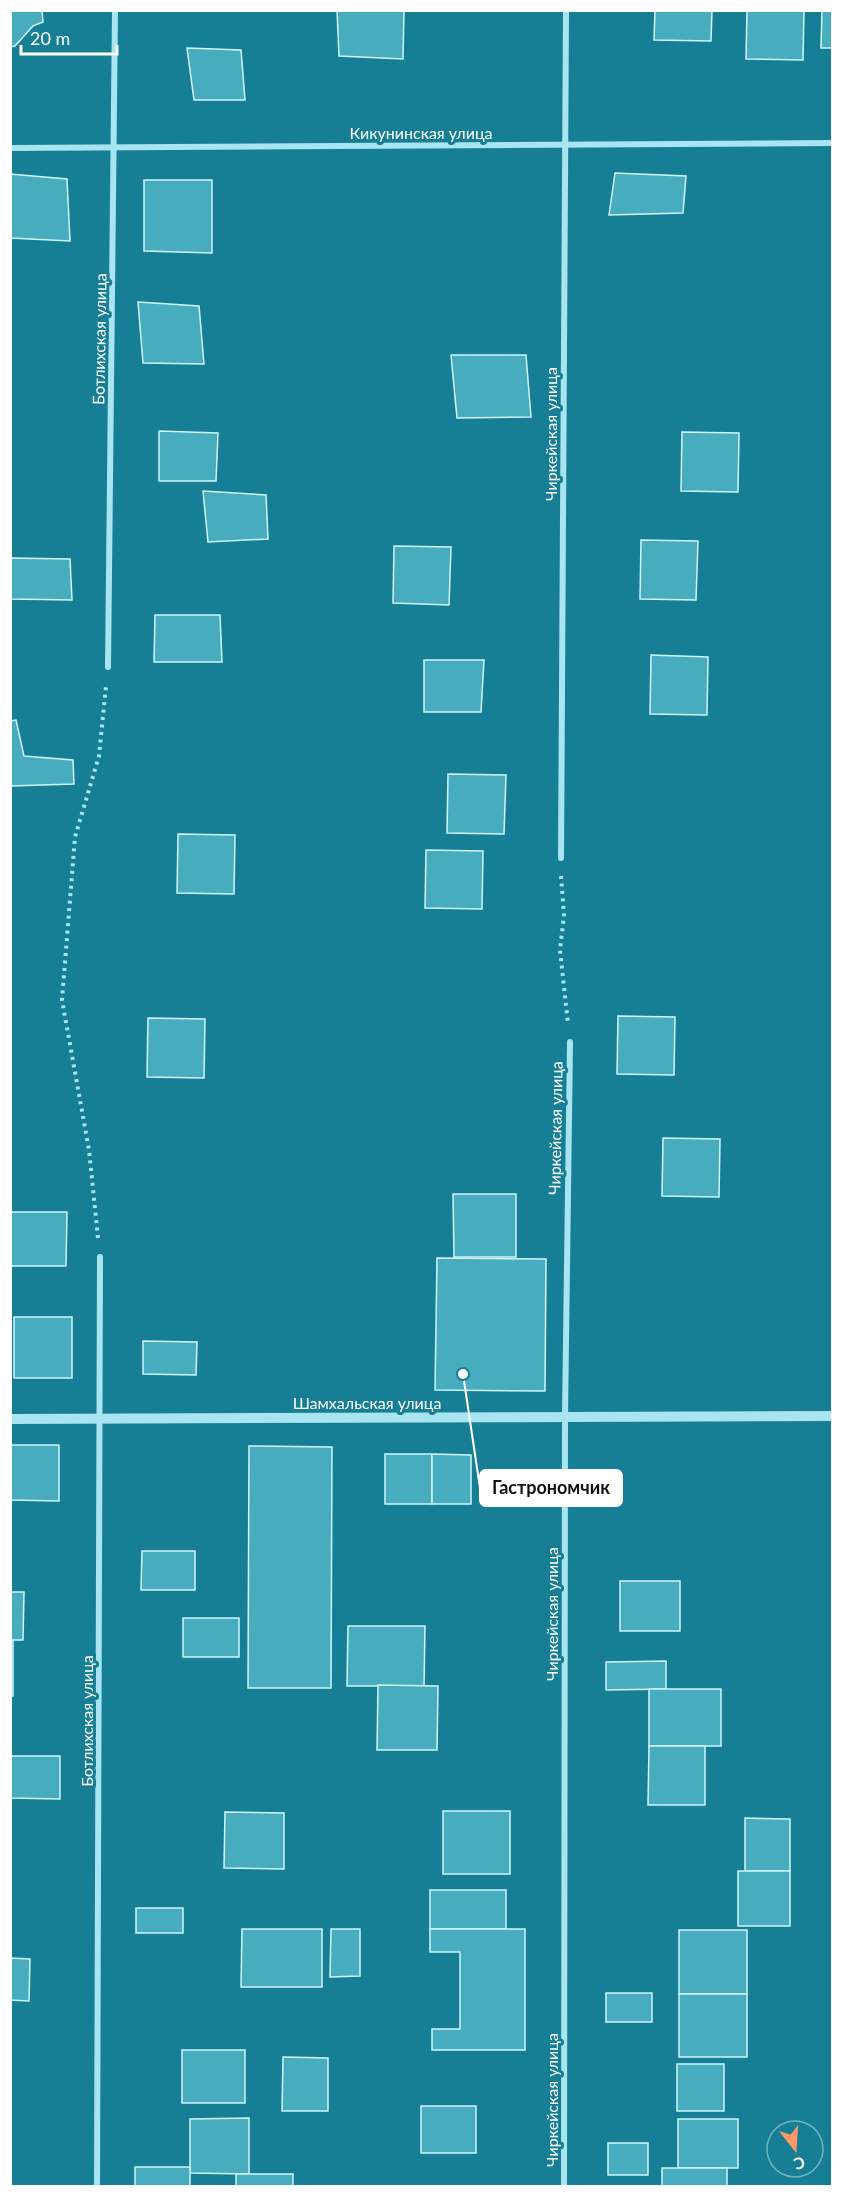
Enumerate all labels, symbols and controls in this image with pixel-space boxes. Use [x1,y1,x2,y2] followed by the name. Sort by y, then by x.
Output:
[21,18,117,56] scale bar
[30,27,70,49] text: 20 m
[349,123,493,142] street label: Кикунинская улица
[88,273,110,405] street label: Ботлихская улица
[541,367,560,501] street label: Чиркейская улица
[544,1061,566,1195] street label: Чиркейская улица
[293,1393,441,1412] street label: Шамхальская улица
[480,1470,622,1506] callout: Гастрономчик
[492,1476,610,1498] text: Гастрономчик
[542,1547,561,1681] street label: Чиркейская улица
[77,1655,96,1787] street label: Ботлихская улица
[542,2033,561,2167] street label: Чиркейская улица
[765,2119,825,2179] north arrow
[791,2153,807,2175] text: С

